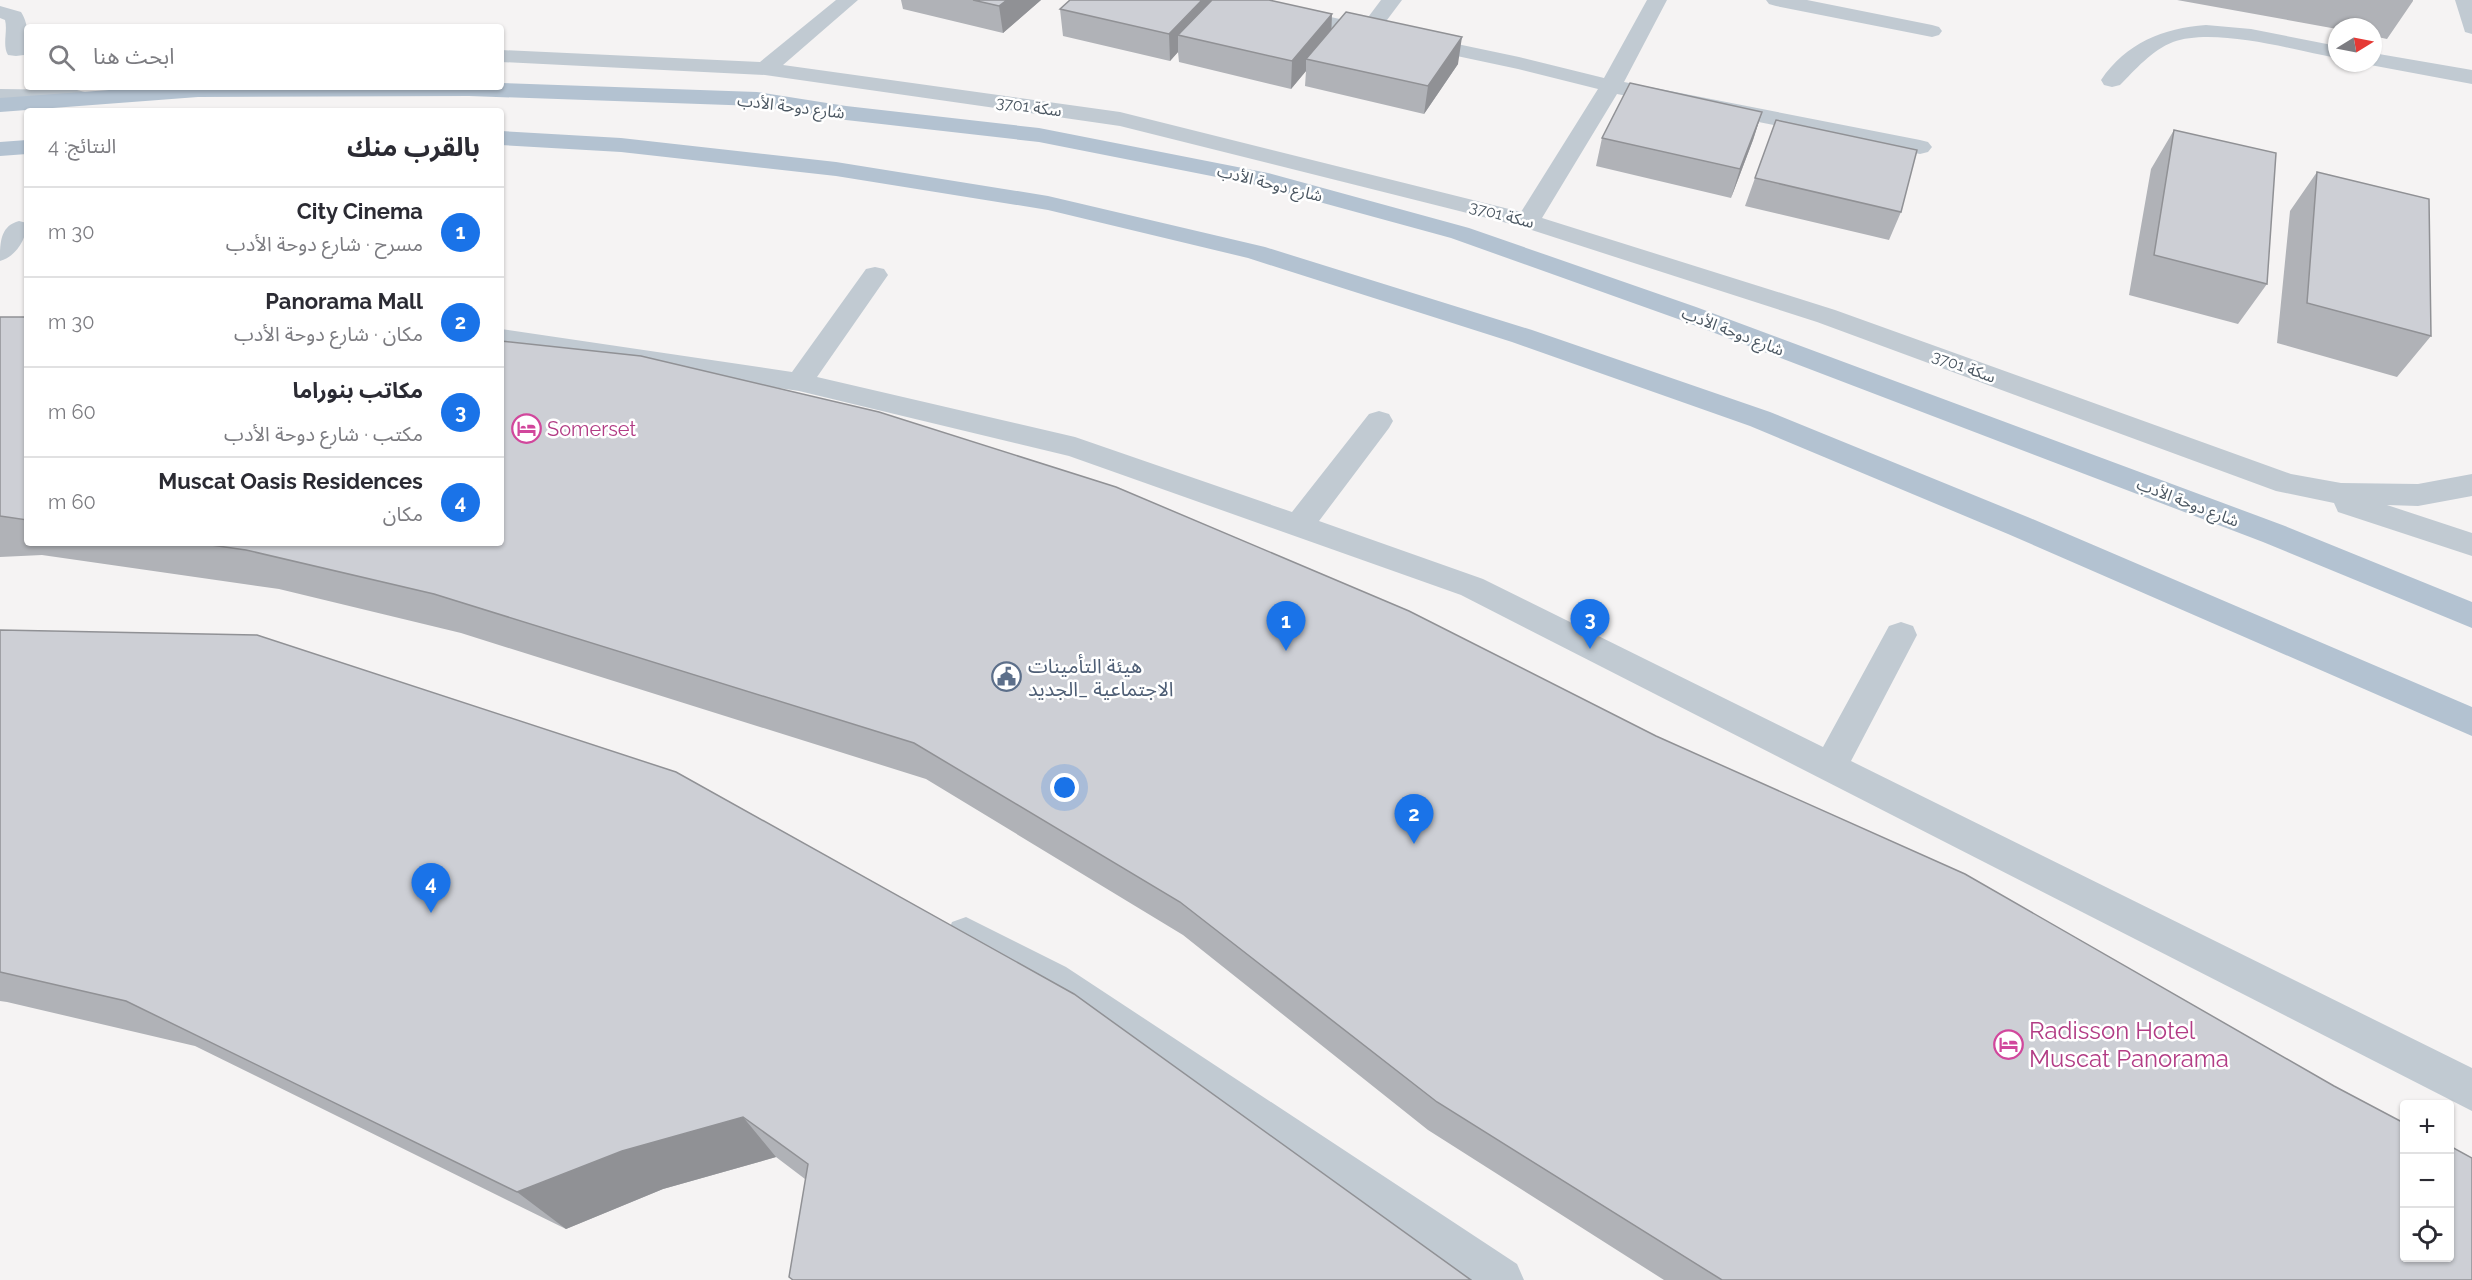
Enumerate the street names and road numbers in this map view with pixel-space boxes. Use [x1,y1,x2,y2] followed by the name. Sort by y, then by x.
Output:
[736,90,846,125] street label: شارع دوحة الأدب
[995,92,1063,121] street label: سكة 3701
[1214,161,1325,209] street label: شارع دوحة الأدب
[1467,197,1536,232] street label: سكة 3701
[1678,303,1787,362] street label: شارع دوحة الأدب
[1930,346,1998,387] street label: سكة 3701
[2133,474,2242,533] street label: شارع دوحة الأدب

